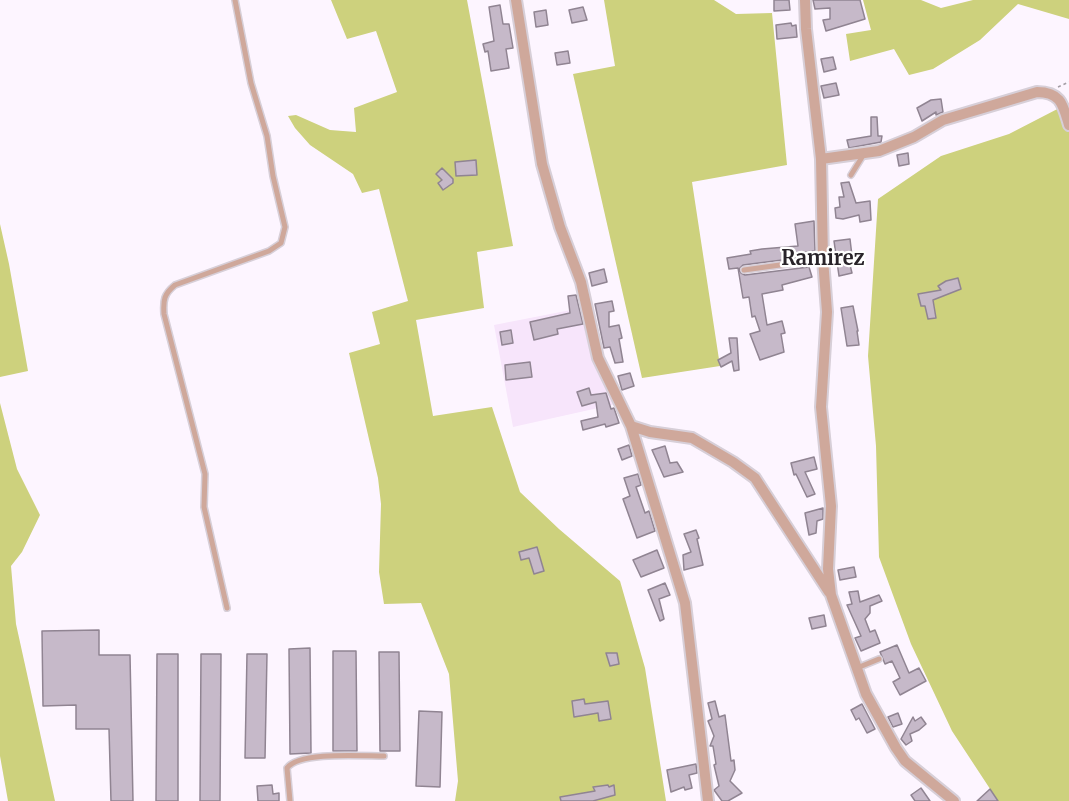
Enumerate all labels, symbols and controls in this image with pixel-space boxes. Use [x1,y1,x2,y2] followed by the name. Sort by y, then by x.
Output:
[781,247,865,271] district label: Ramirez

